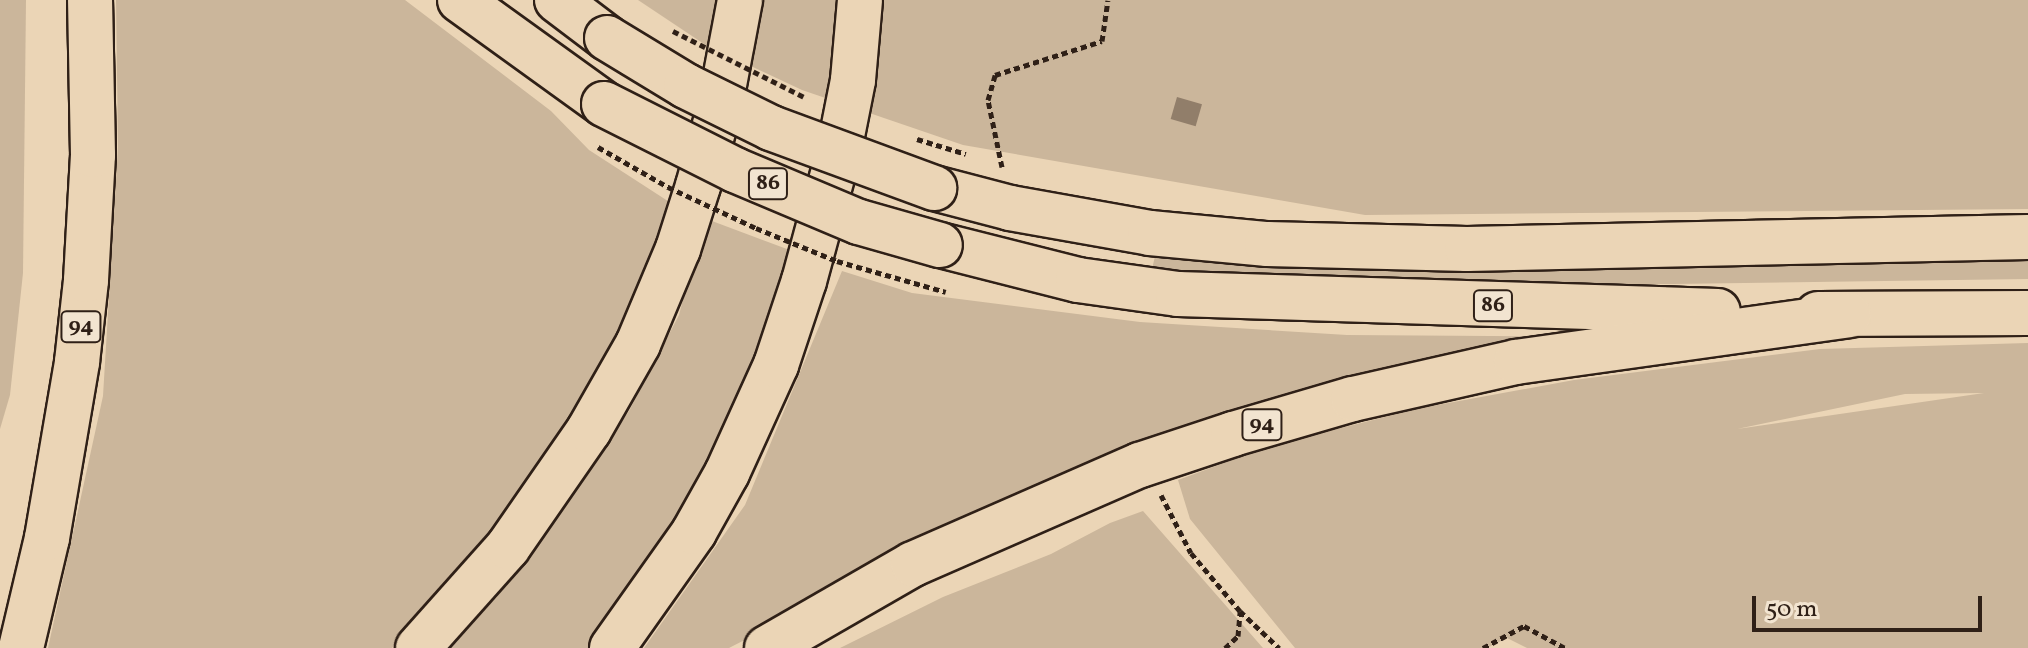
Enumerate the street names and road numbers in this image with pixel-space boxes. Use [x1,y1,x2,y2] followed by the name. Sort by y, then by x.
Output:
[746,166,790,202] road number: 86
[1471,288,1515,324] road number: 86
[59,309,103,345] road number: 94
[1240,407,1284,443] road number: 94

